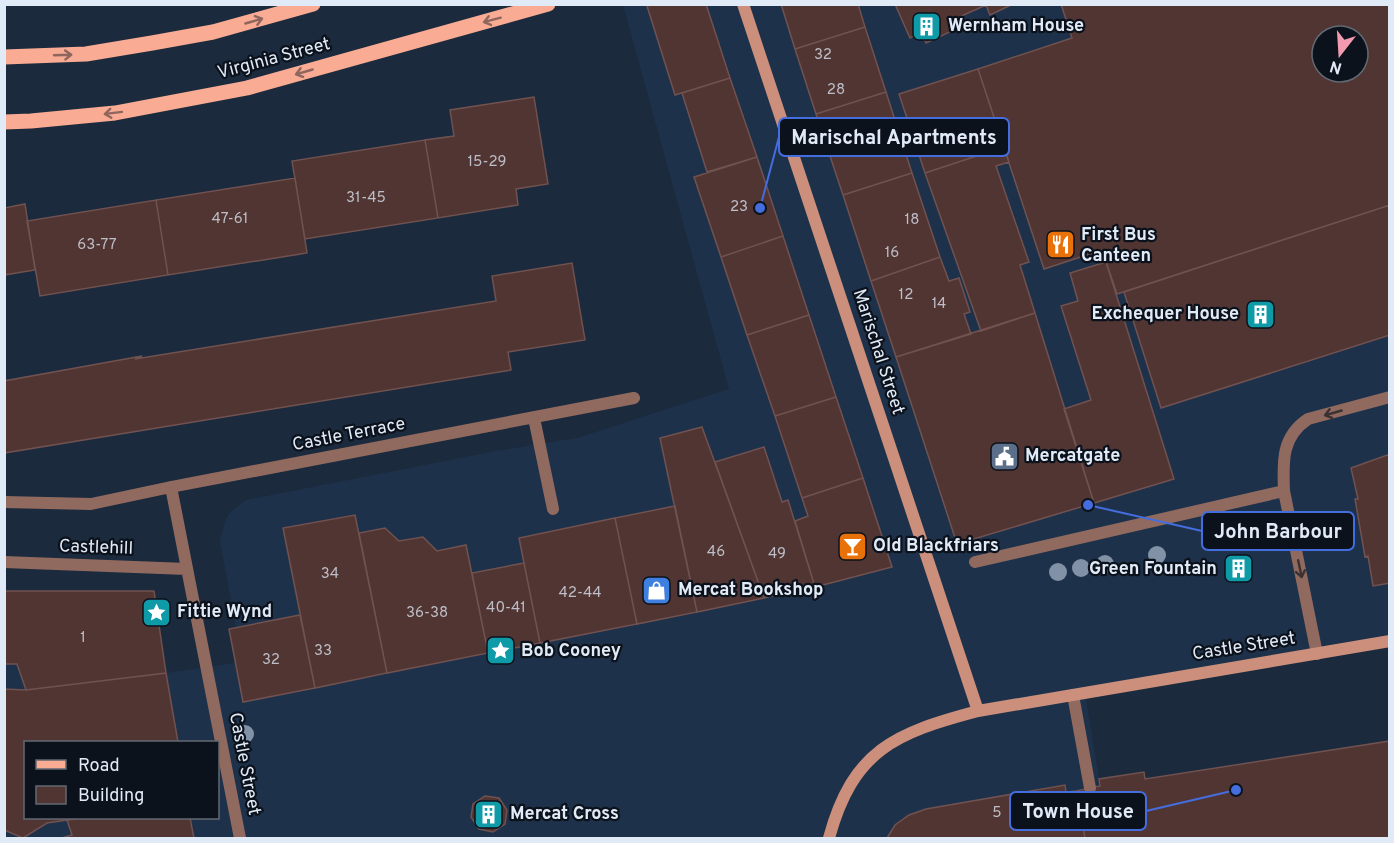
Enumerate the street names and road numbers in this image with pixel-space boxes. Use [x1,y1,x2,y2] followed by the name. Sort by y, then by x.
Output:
[215,33,333,85] street label: Virginia Street
[847,286,909,418] street label: Marischal Street
[291,413,407,457] street label: Castle Terrace
[58,535,134,561] street label: Castlehill
[1191,628,1297,666] street label: Castle Street
[223,711,265,817] street label: Castle Street

